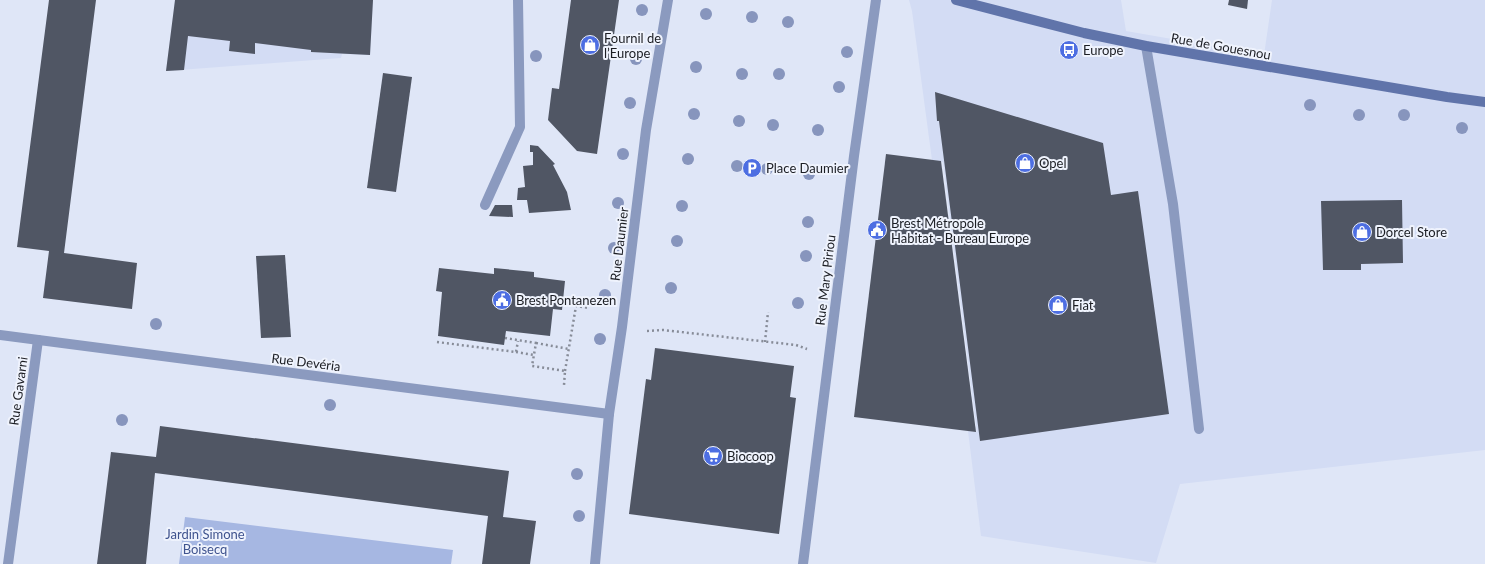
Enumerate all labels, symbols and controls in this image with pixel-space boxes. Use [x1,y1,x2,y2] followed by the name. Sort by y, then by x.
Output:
[1170,29,1272,63] street label: Rue de Gouesnou
[604,30,661,61] place label: Fournil de l’Europe
[579,34,601,56] shop icon: Fournil de l’Europe
[1058,39,1080,61] bus stop icon: Europe
[1083,42,1124,58] place label: Europe
[1014,152,1036,174] shop icon: Opel
[1039,155,1067,171] place label: Opel
[741,157,763,179] parking icon: Place Daumier
[766,160,849,176] place label: Place Daumier
[607,206,631,282] street label: Rue Daumier
[891,215,1029,246] place label: Brest Métropole Habitat - Bureau Europe
[866,219,888,241] public building icon: Brest Métropole Habitat - Bureau Europe
[1351,221,1373,243] shop icon: Dorcel Store
[1376,224,1447,240] place label: Dorcel Store
[811,234,839,326] street label: Rue Mary Piriou
[491,289,513,311] public building icon: Brest Pontanezen
[516,292,616,308] place label: Brest Pontanezen
[1047,294,1069,316] shop icon: Fiat
[1072,297,1094,313] place label: Fiat
[271,350,341,374] street label: Rue Devéria
[5,356,31,426] street label: Rue Gavarni
[702,445,724,467] supermarket icon: Biocoop
[727,448,774,464] place label: Biocoop
[165,526,245,557] park label: Jardin Simone Boisecq

